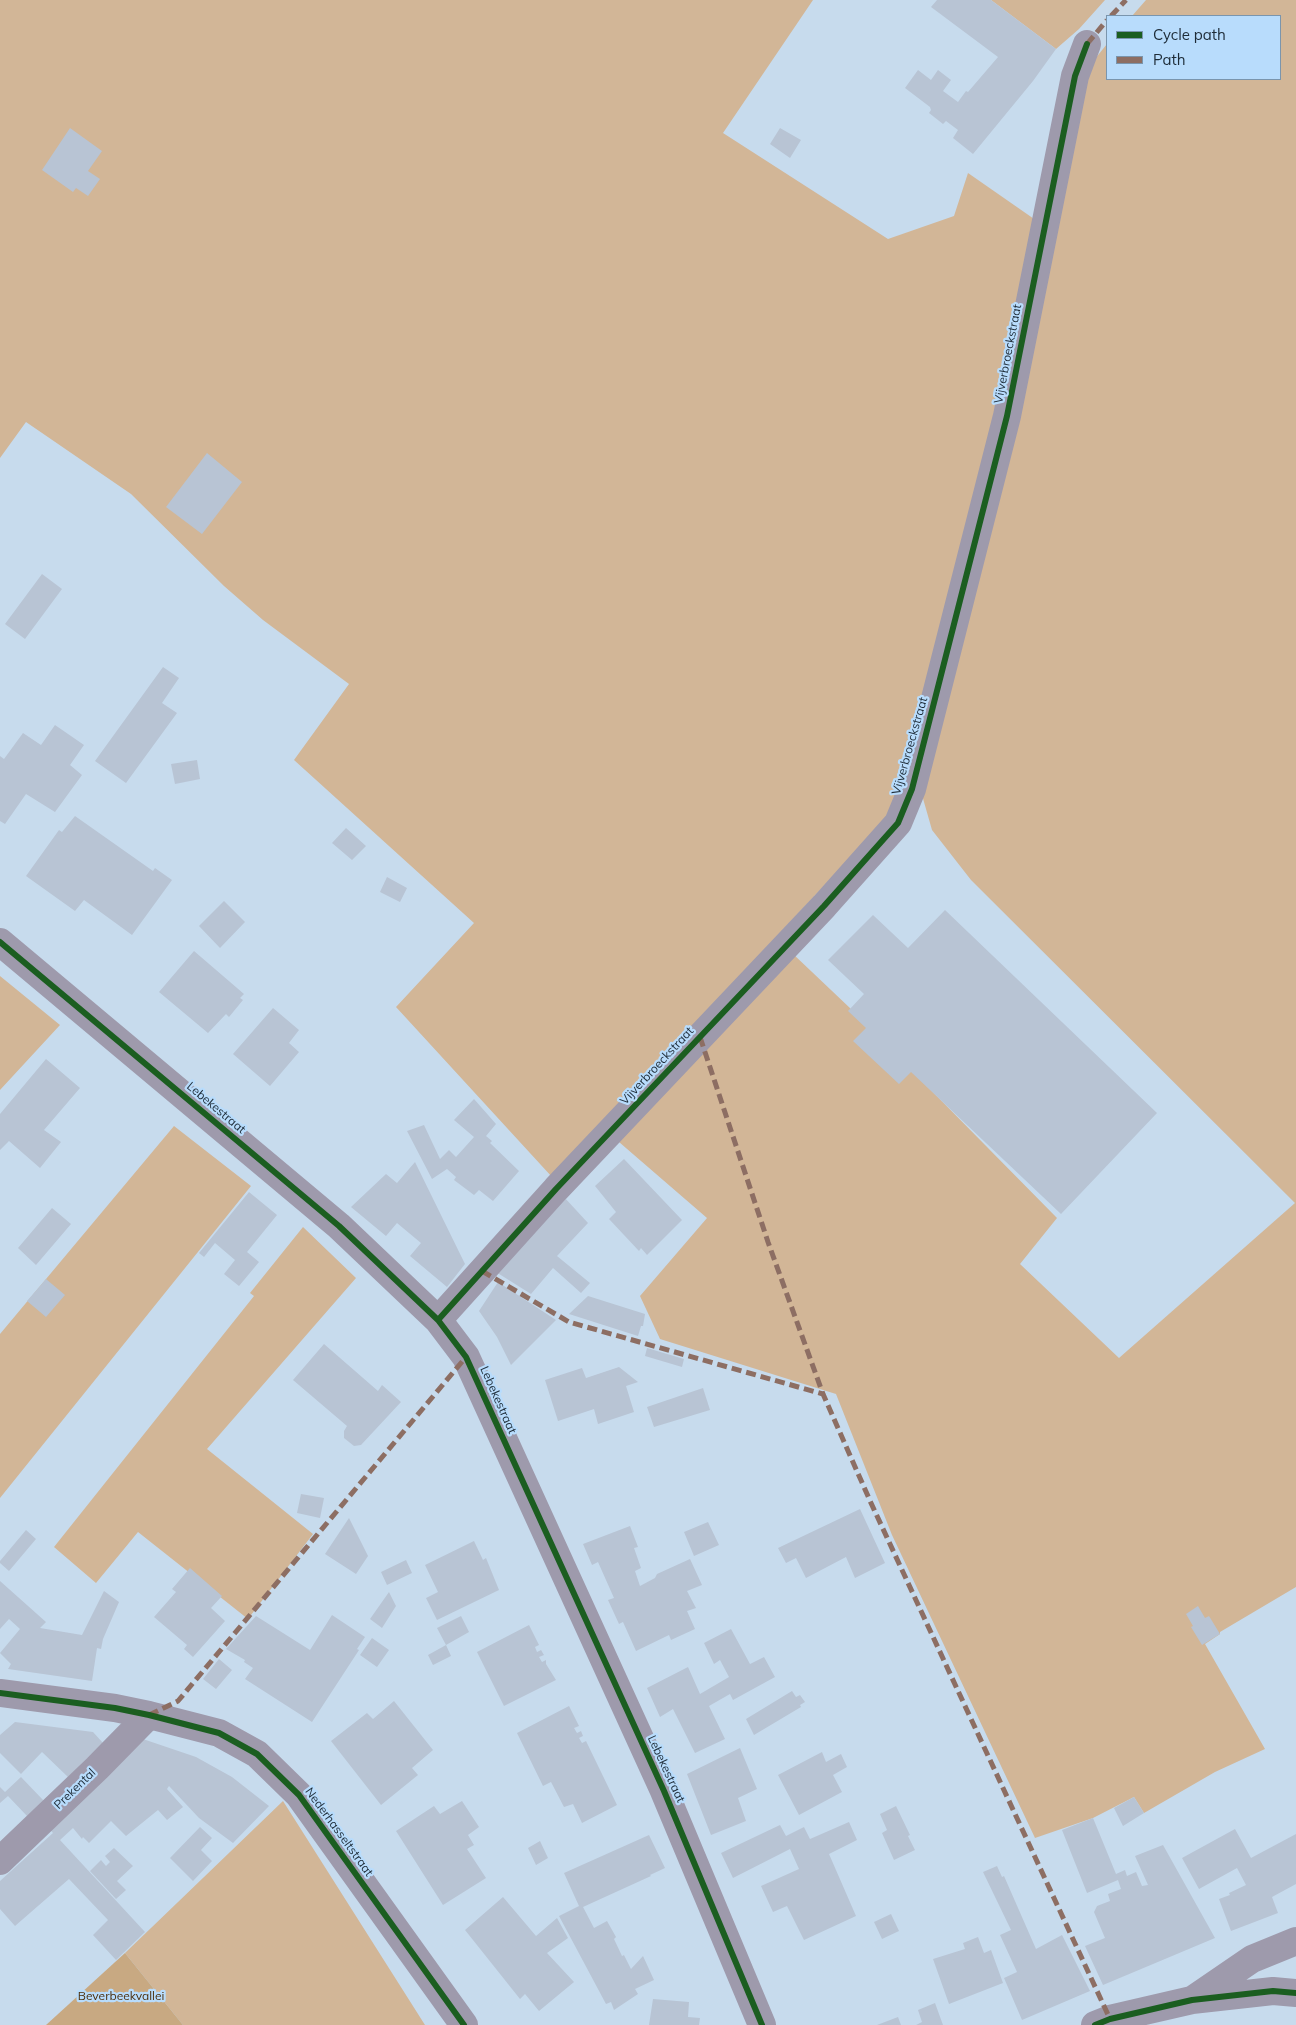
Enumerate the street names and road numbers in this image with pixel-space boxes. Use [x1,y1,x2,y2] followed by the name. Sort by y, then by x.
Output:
[991,303,1025,405] street label: Vijverbroeckstraat
[889,695,931,797] street label: Vijverbroeckstraat
[617,1024,697,1108] street label: Vijverbroeckstraat
[184,1079,248,1137] street label: Lebekestraat
[477,1364,519,1436] street label: Lebekestraat
[644,1733,688,1805] street label: Lebekestraat
[51,1766,99,1812] street label: Prekental
[302,1785,376,1879] street label: Nederhasseltstraat

